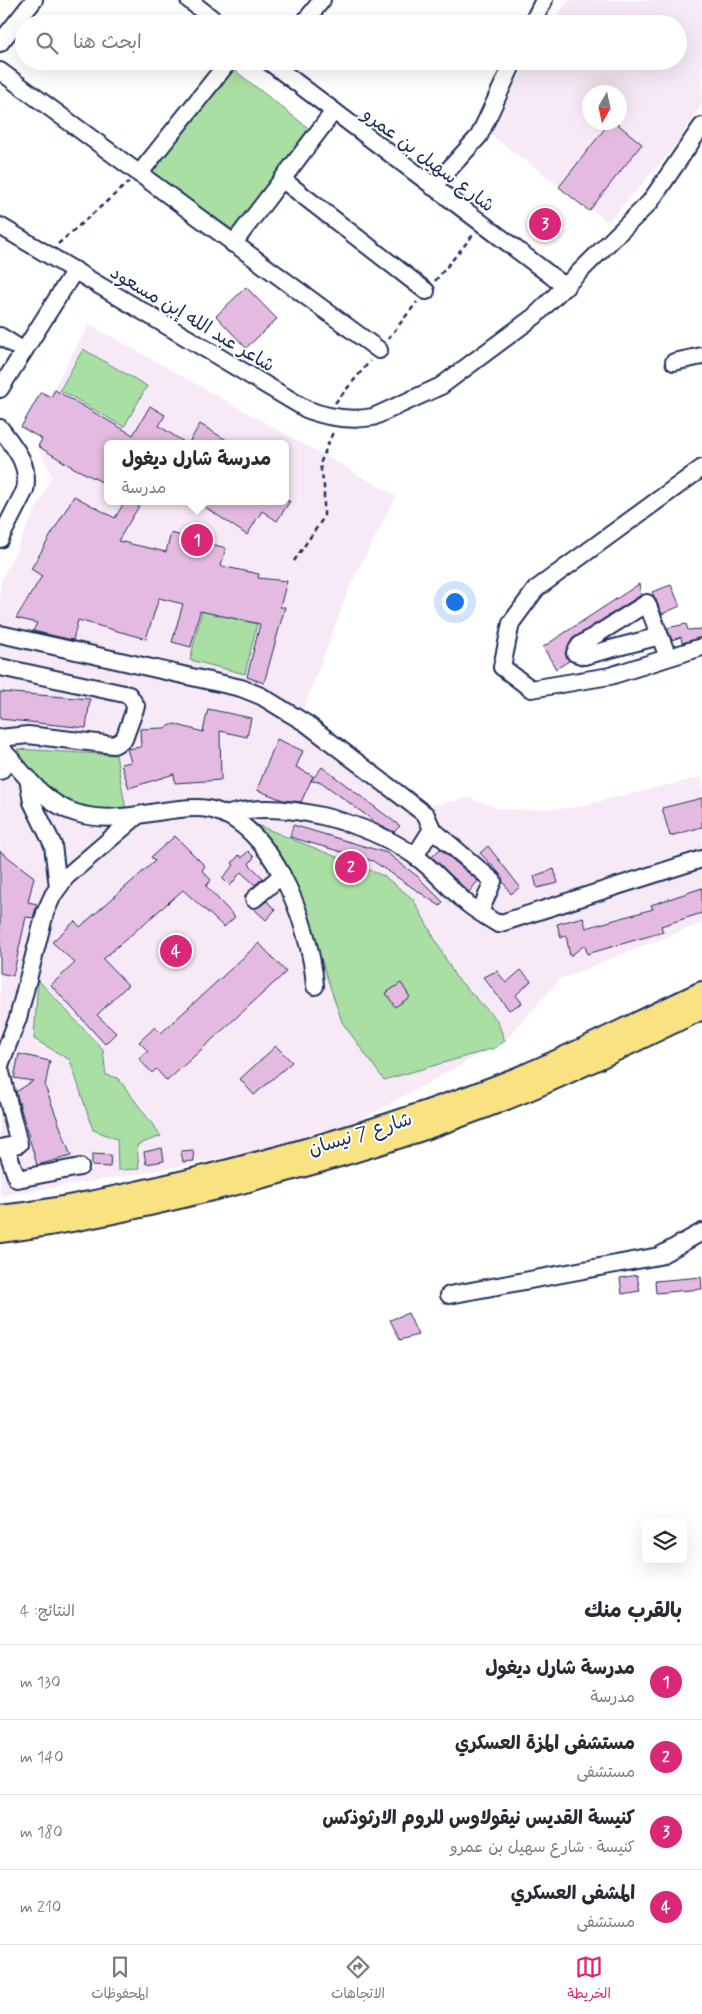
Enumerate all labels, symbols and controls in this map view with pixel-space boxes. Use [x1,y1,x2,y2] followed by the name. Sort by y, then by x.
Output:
[15,15,687,70] search box
[33,29,61,57] icon: search
[73,30,142,55] text: ابحث هنا
[582,85,627,130] north arrow
[355,101,499,218] street label: شارع سهيل بن عمرو
[529,205,561,243] pin: 3
[105,260,279,378] street label: شاعر عبد الله إبن مسعود
[104,440,289,505] popup
[122,447,271,472] text: مدرسة شارل ديغول
[122,478,166,499] text: مدرسة
[181,521,213,559] pin: 1
[442,589,468,615] your location
[335,848,367,886] pin: 2
[160,932,192,970] pin: 4
[306,1107,415,1162] street label: شارع 7 نيسان
[642,1519,687,1564] map controls
[642,1519,687,1564] button: layers
[584,1597,682,1625] text: بالقرب منك
[20,1601,75,1622] text: النتائج: 4
[485,1656,635,1681] text: مدرسة شارل ديغول
[20,1672,61,1693] text: 130 m
[662,1672,670,1693] text: 1
[590,1687,635,1708] text: مدرسة
[455,1731,635,1756] text: مستشفى المزة العسكري
[20,1747,64,1768] text: 140 m
[662,1747,670,1768] text: 2
[576,1762,635,1783] text: مستشفى
[322,1806,635,1831] text: كنيسة القديس نيقولاوس للروم الارثوذكس
[20,1822,63,1843] text: 180 m
[662,1822,670,1843] text: 3
[450,1837,635,1858] text: كنيسة · شارع سهيل بن عمرو
[511,1881,635,1906] text: المشفى العسكري
[20,1897,61,1918] text: 210 m
[661,1897,671,1918] text: 4
[576,1912,635,1933] text: مستشفى
[91,1953,149,2006] tab: المحفوظات
[331,1953,385,2006] tab: الاتجاهات
[567,1953,611,2006] tab: الخريطة

